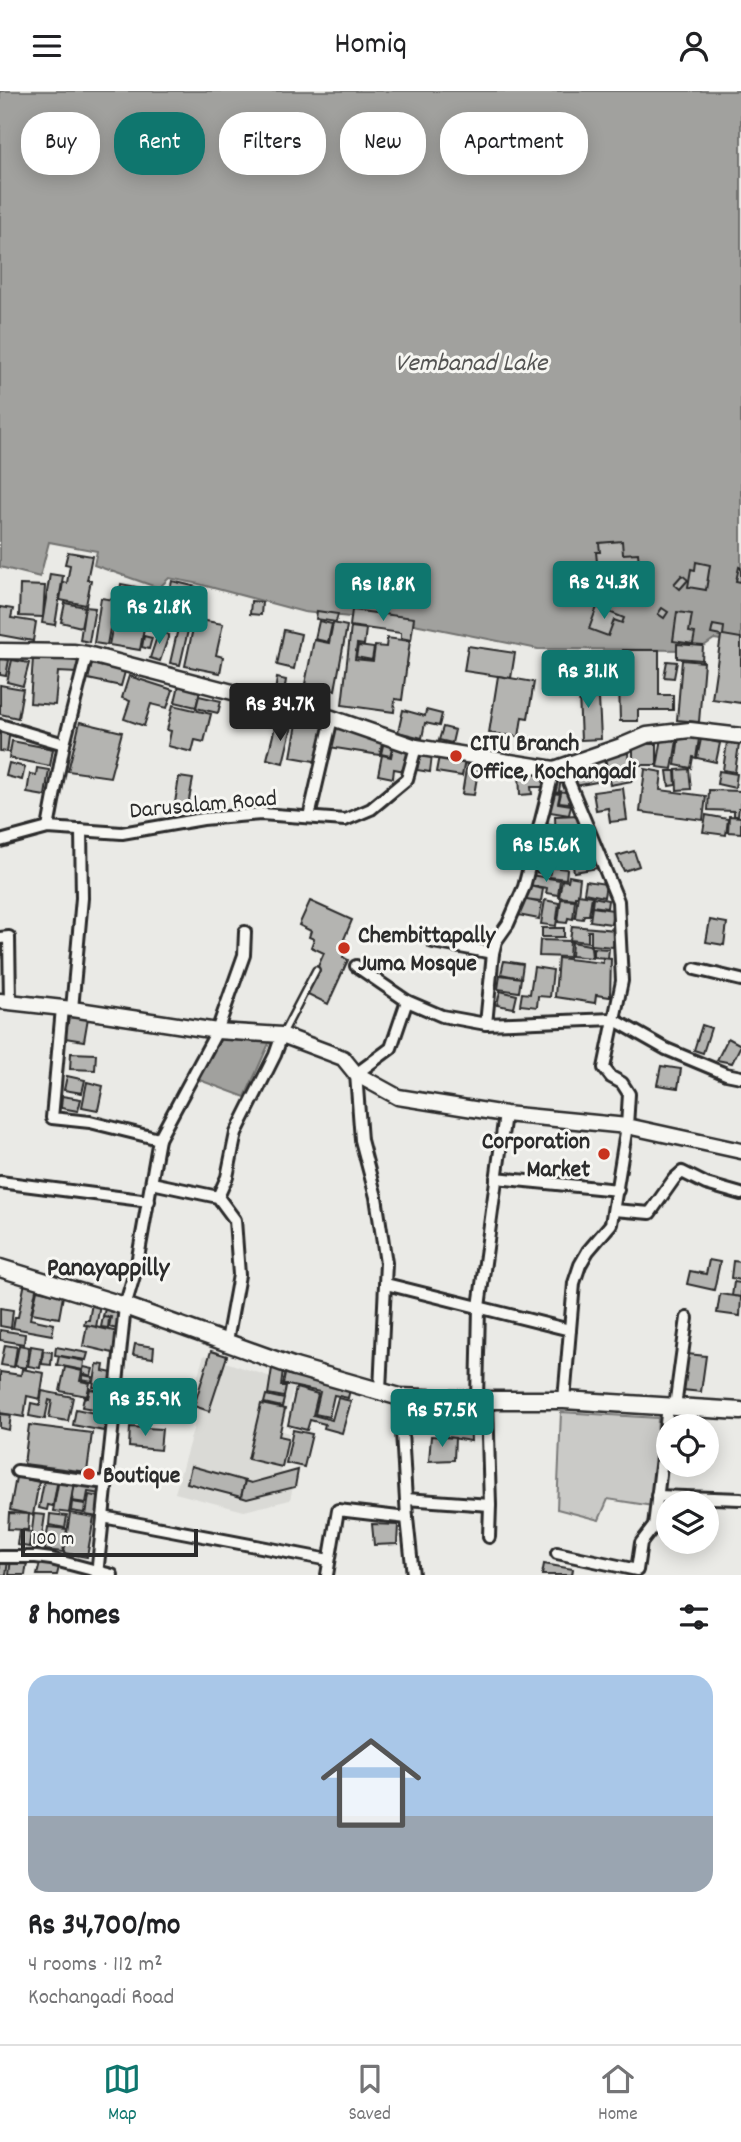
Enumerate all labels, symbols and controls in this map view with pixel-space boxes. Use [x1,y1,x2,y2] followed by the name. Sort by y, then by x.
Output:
[334,23,407,69] text: Homiq
[28,27,66,65] icon: menu
[675,27,713,65] icon: person
[21,112,100,175] chip: Buy
[114,112,205,175] chip: Rent
[219,112,326,175] chip: Filters
[340,112,426,175] chip: New
[440,112,588,175] chip: Apartment
[395,346,549,383] water label: Vembanad Lake
[532,561,676,621] pin: Rs 24.3K
[311,563,455,623] pin: Rs 18.8K
[569,567,639,600] text: Rs 24.3K
[351,569,415,602] text: Rs 18.8K
[87,587,231,646] pin: Rs 21.8K
[127,592,191,625] text: Rs 21.8K
[516,651,660,710] pin: Rs 31.1K
[558,656,618,689] text: Rs 31.1K
[208,683,352,743] pin: Rs 34.7K
[245,689,315,722] text: Rs 34.7K
[470,728,637,790] place label: CITU Branch Office, Kochangadi
[448,748,464,764] marker: CITU Branch Office, Kochangadi
[128,783,279,829] street label: Darusalam Road
[474,825,618,884] pin: Rs 15.6K
[512,830,580,863] text: Rs 15.6K
[358,920,496,982] place label: Chembittapally Juma Mosque
[336,940,352,956] marker: Chembittapally Juma Mosque
[482,1126,590,1188] place label: Corporation Market
[596,1146,612,1162] marker: Corporation Market
[47,1251,171,1288] district label: Panayappilly
[73,1379,217,1438] pin: Rs 35.9K
[109,1384,181,1417] text: Rs 35.9K
[370,1389,514,1449] pin: Rs 57.5K
[407,1395,477,1428] text: Rs 57.5K
[656,1414,719,1554] map controls
[656,1414,719,1477] button: locate
[103,1460,181,1494] place label: Boutique
[81,1466,97,1482] marker: Boutique
[656,1491,719,1554] button: layers
[21,1526,198,1558] scale bar
[32,1527,74,1554] text: 100 m
[28,1596,120,1639] text: 8 homes
[675,1598,713,1636] icon: filters
[308,1720,434,1846] icon: home
[28,1906,180,1949] text: Rs 34,700/mo
[28,1949,163,1982] text: 4 rooms · 112 m²
[28,1982,174,2015] text: Kochangadi Road
[103,2060,141,2129] tab: Map
[348,2060,391,2129] tab: Saved
[598,2060,638,2129] tab: Home

